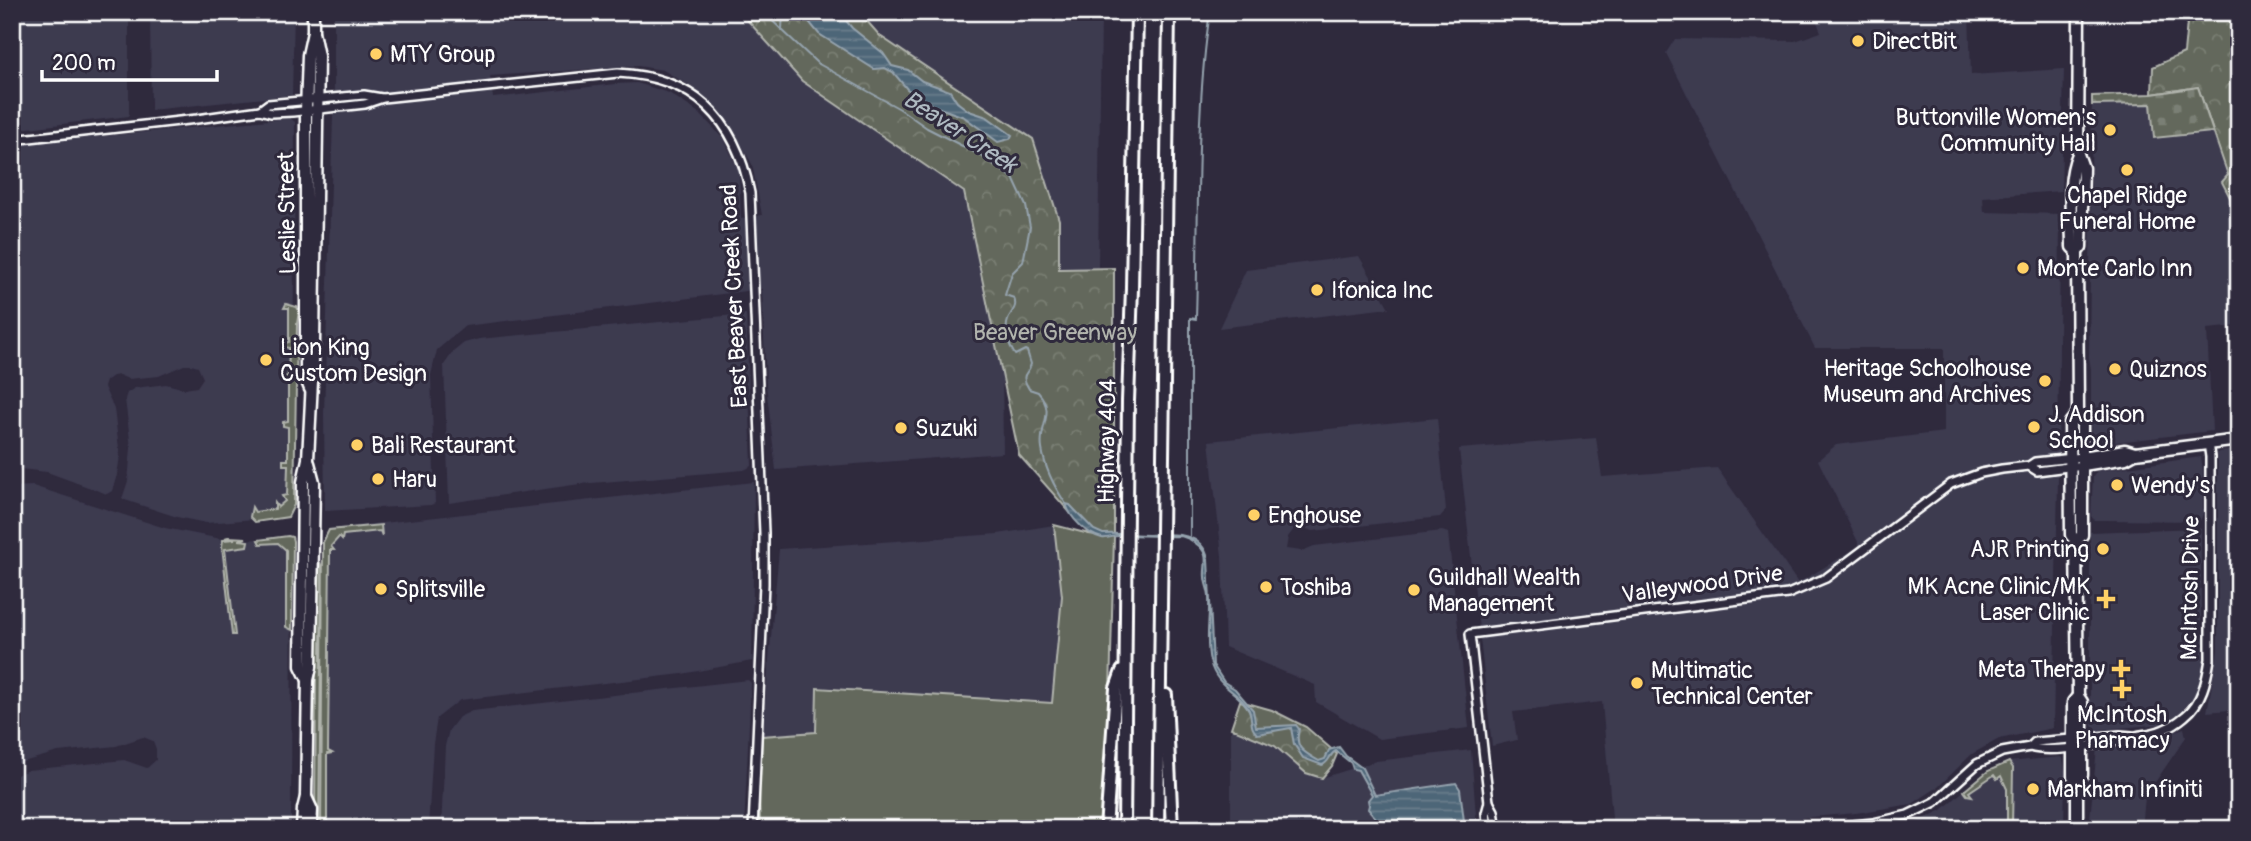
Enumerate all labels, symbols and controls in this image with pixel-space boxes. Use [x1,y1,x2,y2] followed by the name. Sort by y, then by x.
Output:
[1872,27,1958,56] place label: DirectBit
[1850,33,1866,49] marker: DirectBit
[42,38,217,82] scale bar
[390,40,495,69] place label: MTY Group
[368,46,384,62] marker: MTY Group
[52,50,116,77] text: 200 m
[898,85,1024,181] water label: Beaver Creek
[1896,103,2096,158] place label: Buttonville Women's Community Hall
[2102,122,2118,138] marker: Buttonville Women's Community Hall
[271,151,303,275] street label: Leslie Street
[2119,162,2135,178] marker: Chapel Ridge Funeral Home
[2058,181,2196,236] place label: Chapel Ridge Funeral Home
[714,183,754,409] street label: East Beaver Creek Road
[2037,254,2193,283] place label: Monte Carlo Inn
[2015,260,2031,276] marker: Monte Carlo Inn
[1331,276,1433,305] place label: Ifonica Inc
[1309,282,1325,298] marker: Ifonica Inc
[973,318,1137,347] park label: Beaver Greenway
[280,333,427,388] place label: Lion King Custom Design
[258,352,274,368] marker: Lion King Custom Design
[1823,354,2032,409] place label: Heritage Schoolhouse Museum and Archives
[2129,355,2207,384] place label: Quiznos
[2107,361,2123,377] marker: Quiznos
[2037,373,2053,389] marker: Heritage Schoolhouse Museum and Archives
[1091,378,1123,504] street label: Highway 404
[2048,400,2145,455] place label: J. Addison School
[915,414,977,443] place label: Suzuki
[2026,419,2042,435] marker: J. Addison School
[893,420,909,436] marker: Suzuki
[371,431,516,460] place label: Bali Restaurant
[349,437,365,453] marker: Bali Restaurant
[392,465,437,494] place label: Haru
[370,471,386,487] marker: Haru
[2131,471,2210,500] place label: Wendy's
[2109,477,2125,493] marker: Wendy's
[1268,501,1362,530] place label: Enghouse
[1246,507,1262,523] marker: Enghouse
[2174,515,2206,660] street label: McIntosh Drive
[1970,535,2089,564] place label: AJR Printing
[2095,541,2111,557] marker: AJR Printing
[1620,558,1785,610] street label: Valleywood Drive
[1428,563,1580,618] place label: Guildhall Wealth Management
[1908,572,2090,627] place label: MK Acne Clinic/MK Laser Clinic
[1280,573,1351,602] place label: Toshiba
[395,575,486,604] place label: Splitsville
[1258,579,1274,595] marker: Toshiba
[373,581,389,597] marker: Splitsville
[1406,582,1422,598] marker: Guildhall Wealth Management
[2096,589,2116,609] marker: MK Acne Clinic/MK Laser Clinic
[1978,655,2105,684] place label: Meta Therapy
[1651,656,1813,711] place label: Multimatic Technical Center
[2111,659,2131,679] marker: Meta Therapy
[1629,675,1645,691] marker: Multimatic Technical Center
[2114,681,2130,697] marker: McIntosh Pharmacy
[2074,700,2170,755] place label: McIntosh Pharmacy
[2047,775,2202,804] place label: Markham Infiniti
[2025,781,2041,797] marker: Markham Infiniti

